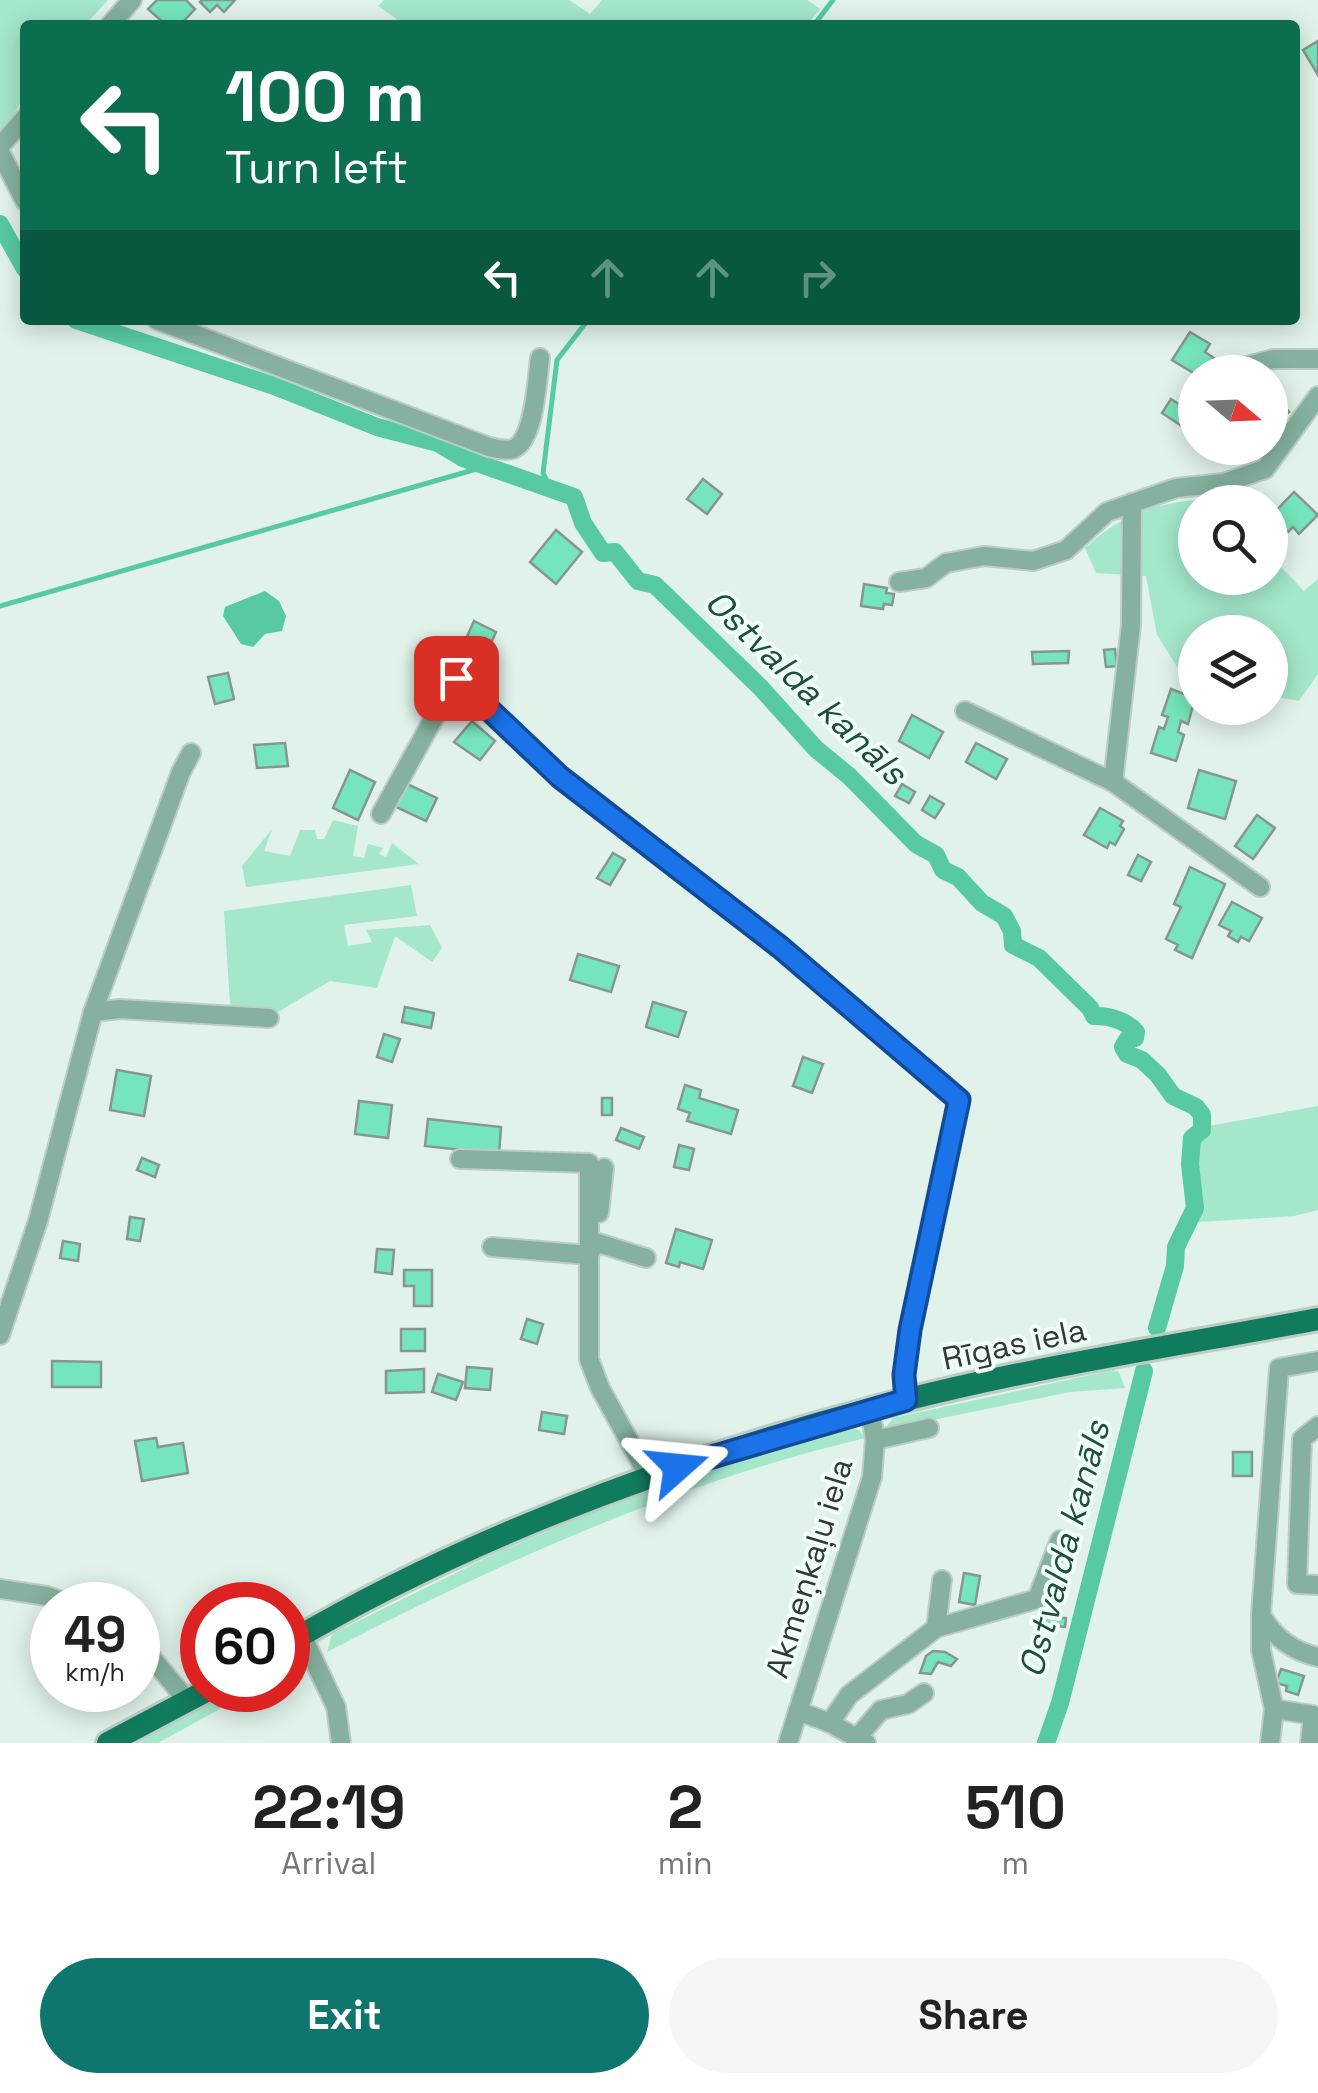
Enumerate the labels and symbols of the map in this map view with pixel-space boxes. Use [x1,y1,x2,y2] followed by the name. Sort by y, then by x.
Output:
[1178,355,1288,465] north arrow
[696,580,917,795] water label: Ostvalda kanāls
[414,636,499,721] pin
[938,1309,1090,1379] street label: Rīgas iela
[626,1415,730,1519] position arrow
[1009,1415,1120,1682] water label: Ostvalda kanāls
[757,1453,861,1683] street label: Akmeņkaļu iela
[180,1582,310,1712] speed limit sign: 60

